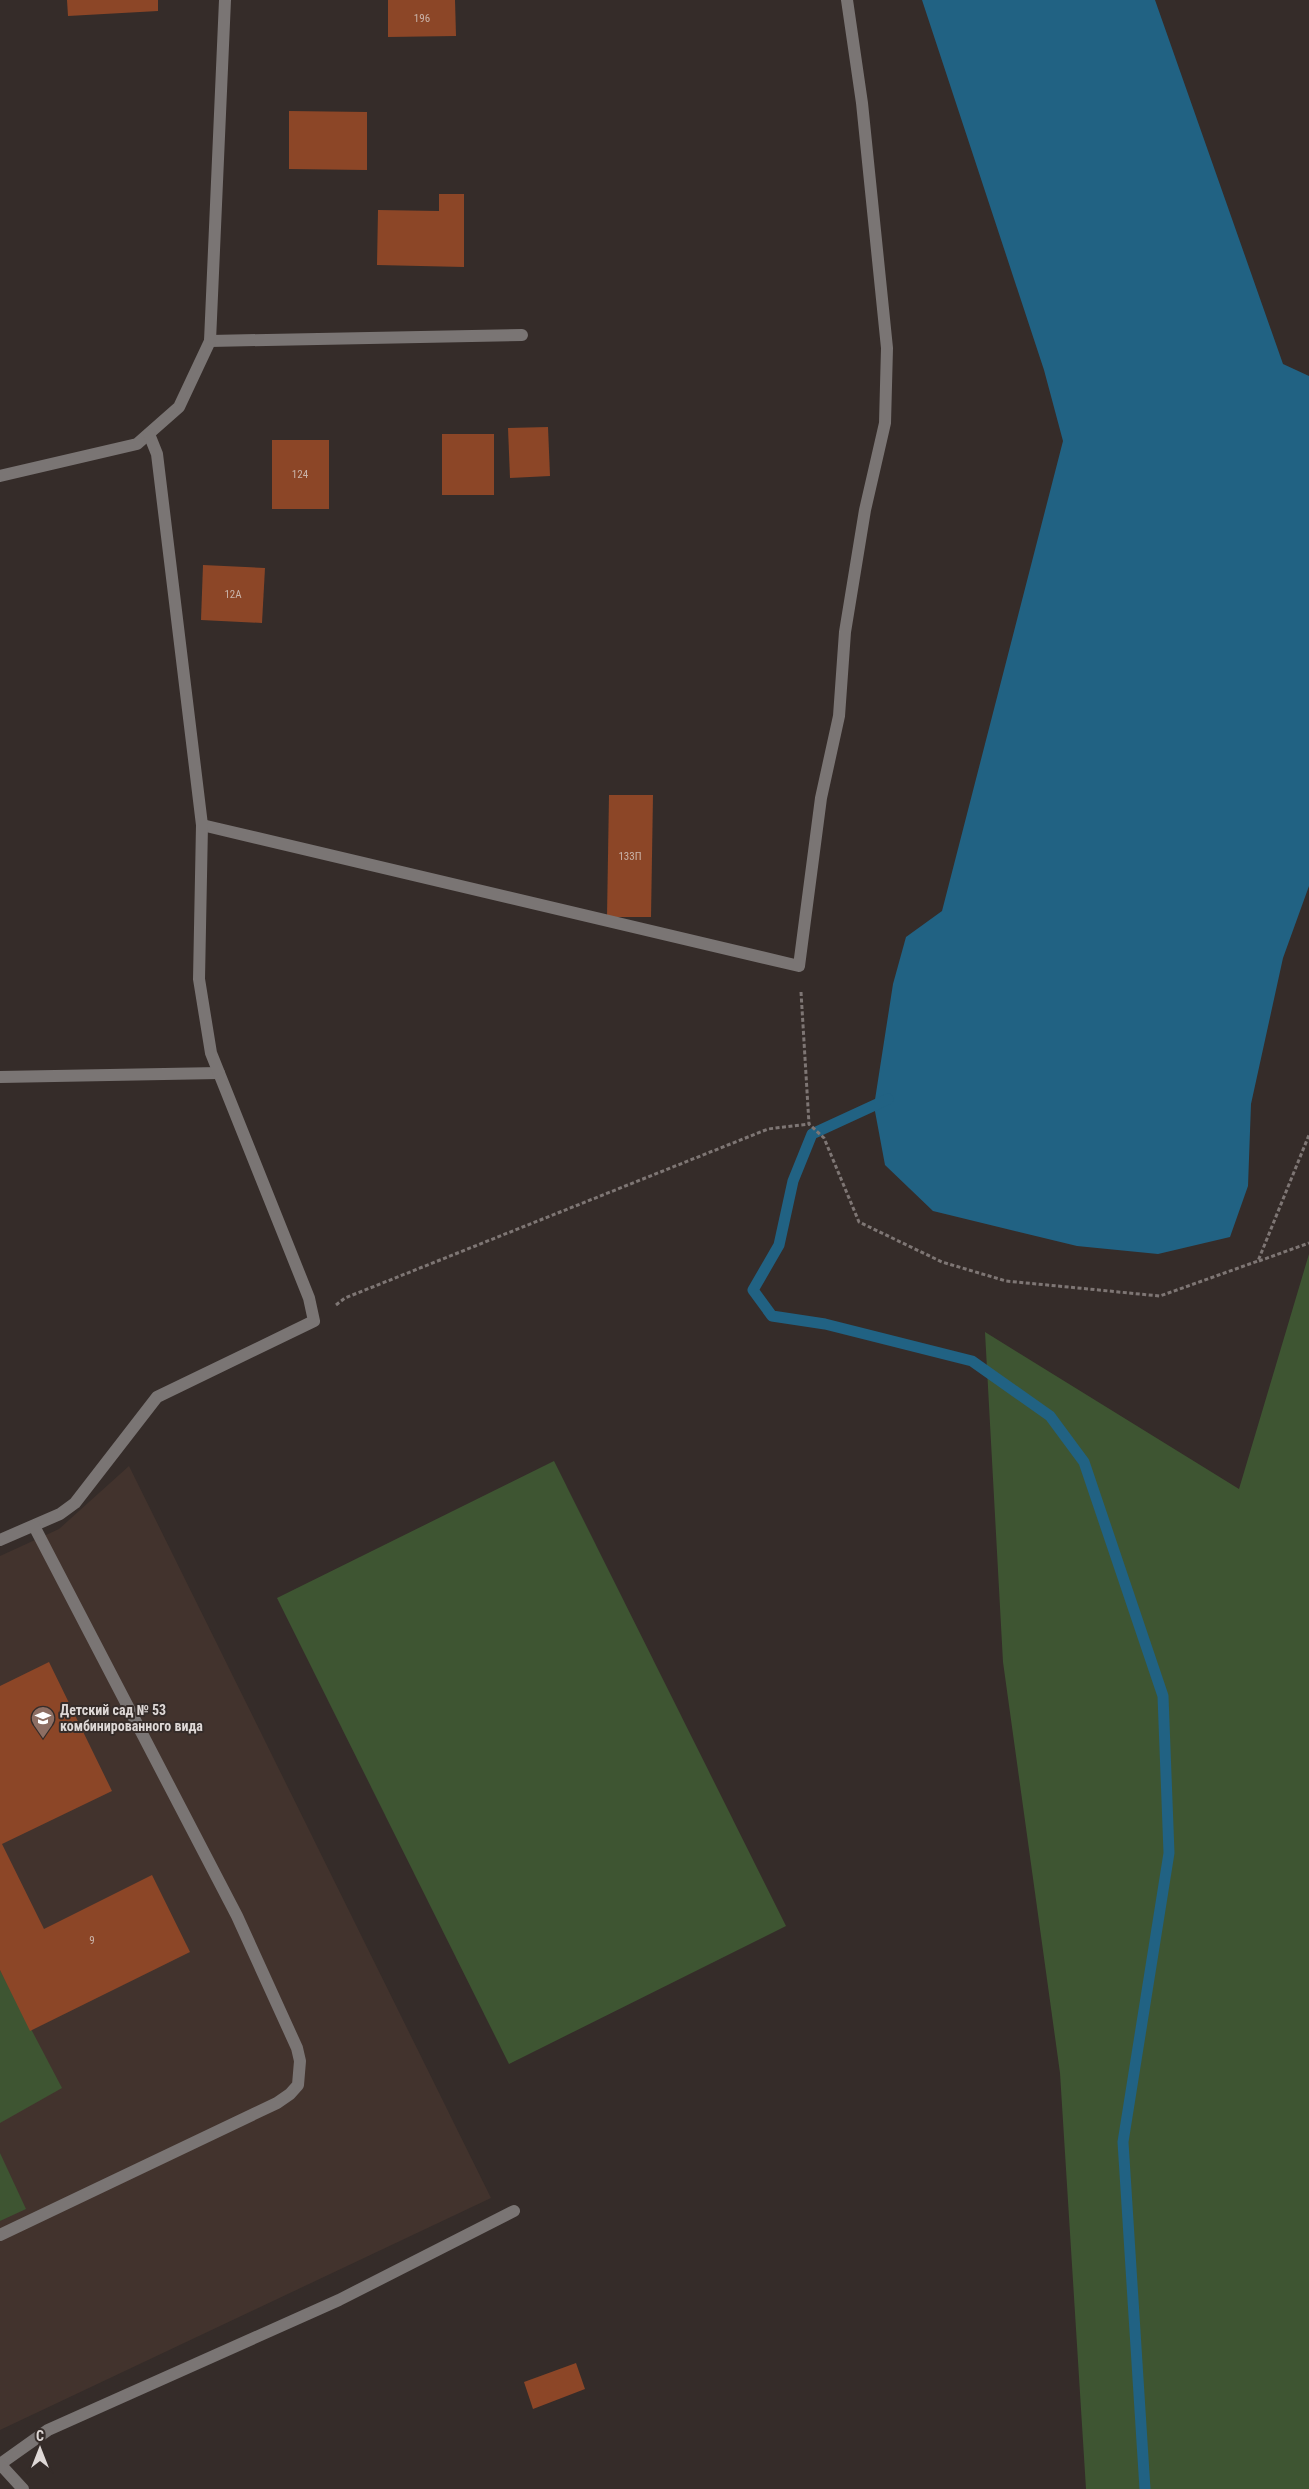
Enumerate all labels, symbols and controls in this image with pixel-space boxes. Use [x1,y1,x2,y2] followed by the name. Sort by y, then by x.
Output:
[414,12,430,25] house number: 196
[292,468,309,481] house number: 124
[224,588,242,601] house number: 12А
[618,850,642,863] house number: 133П
[60,1702,203,1734] place label: Детский сад № 53 комбинированного вида
[30,1705,56,1739] school or university icon: Детский сад № 53 комбинированного вида
[89,1934,95,1947] house number: 9
[15,2424,65,2474] north arrow
[36,2428,44,2444] text: С

